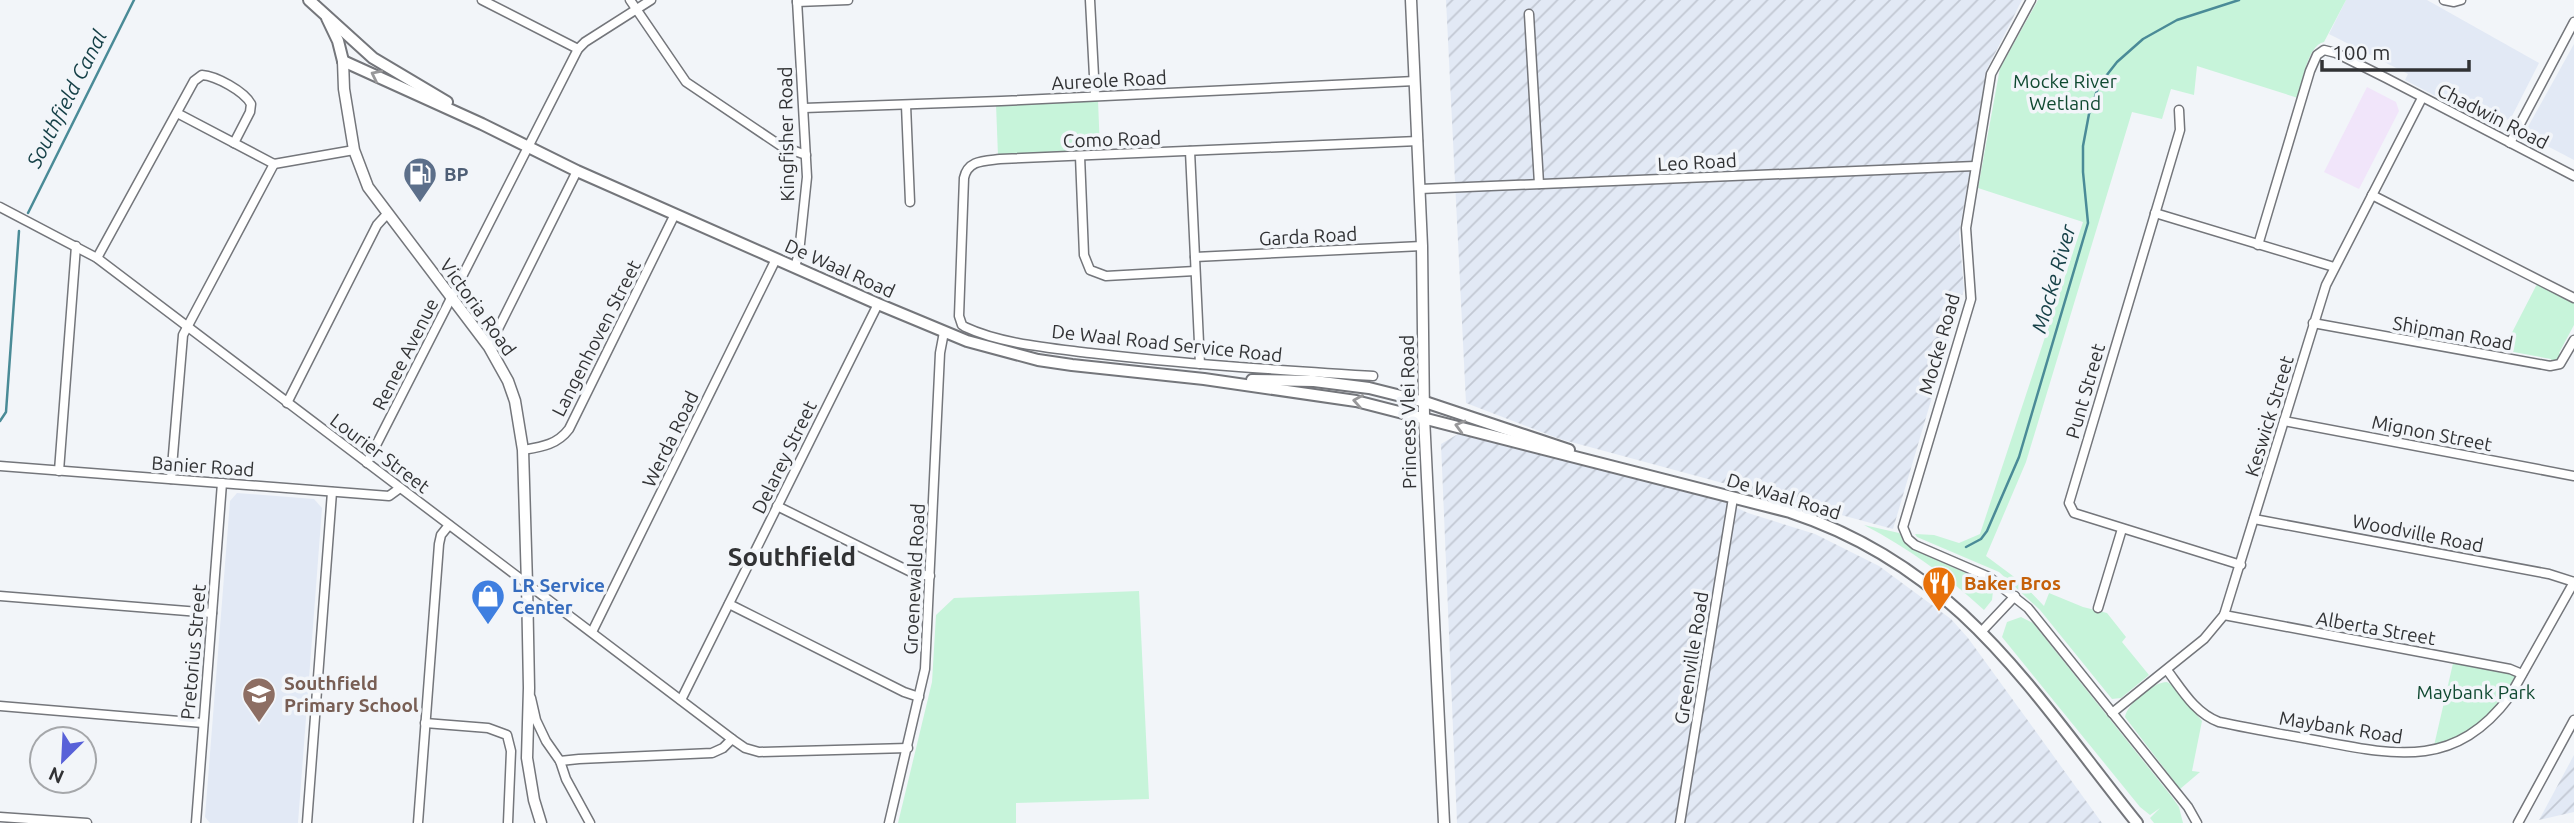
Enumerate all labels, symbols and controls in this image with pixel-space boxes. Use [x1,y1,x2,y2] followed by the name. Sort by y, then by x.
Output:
[21,26,111,172] water label: Southfield Canal
[2322,28,2469,72] scale bar
[2332,40,2390,64] text: 100 m
[774,66,798,202] street label: Kingfisher Road
[1051,66,1167,94] street label: Aureole Road
[370,69,383,83] one-way arrow
[2013,70,2117,114] park label: Mocke River Wetland
[2434,79,2552,153] street label: Chadwin Road
[1062,126,1162,152] street label: Como Road
[1657,149,1737,175] street label: Leo Road
[401,155,439,204] fuel station icon: BP
[444,163,469,185] place label: BP
[2026,221,2080,336] water label: Mocke River
[1258,222,1358,250] street label: Garda Road
[782,234,898,302] street label: De Waal Road
[435,254,521,360] street label: Victoria Road
[547,256,645,420] street label: Langenhoven Street
[1914,291,1964,397] street label: Mocke Road
[367,294,443,414] street label: Renee Avenue
[2391,312,2515,354] street label: Shipman Road
[1051,320,1283,366] street label: De Waal Road Service Road
[1396,335,1420,489] street label: Princess Vlei Road
[2061,340,2109,441] street label: Punt Street
[2240,352,2298,479] street label: Keswick Street
[637,387,703,491] street label: Werda Road
[1352,395,1364,410] one-way arrow
[747,396,821,517] street label: Delarey Street
[326,409,434,498] street label: Lourier Street
[2370,411,2495,456] street label: Mignon Street
[1454,420,1466,435] one-way arrow
[151,451,255,481] street label: Banier Road
[1724,468,1844,524] street label: De Waal Road
[899,503,929,655] street label: Groenewald Road
[2351,510,2485,556] street label: Woodville Road
[728,542,856,571] district label: Southfield
[1920,564,1958,613] restaurant icon: Baker Bros
[1964,572,2061,594] place label: Baker Bros
[512,574,605,618] place label: LR Service Center
[469,577,507,626] shop icon: LR Service Center
[176,583,210,721] street label: Pretorius Street
[1670,590,1712,726] street label: Greenville Road
[2315,607,2438,649] street label: Alberta Street
[284,672,419,716] place label: Southfield Primary School
[240,675,278,724] school or university icon: Southfield Primary School
[2417,681,2536,703] park label: Maybank Park
[2278,706,2404,748] street label: Maybank Road
[28,725,98,795] north arrow
[45,763,67,788] text: N

